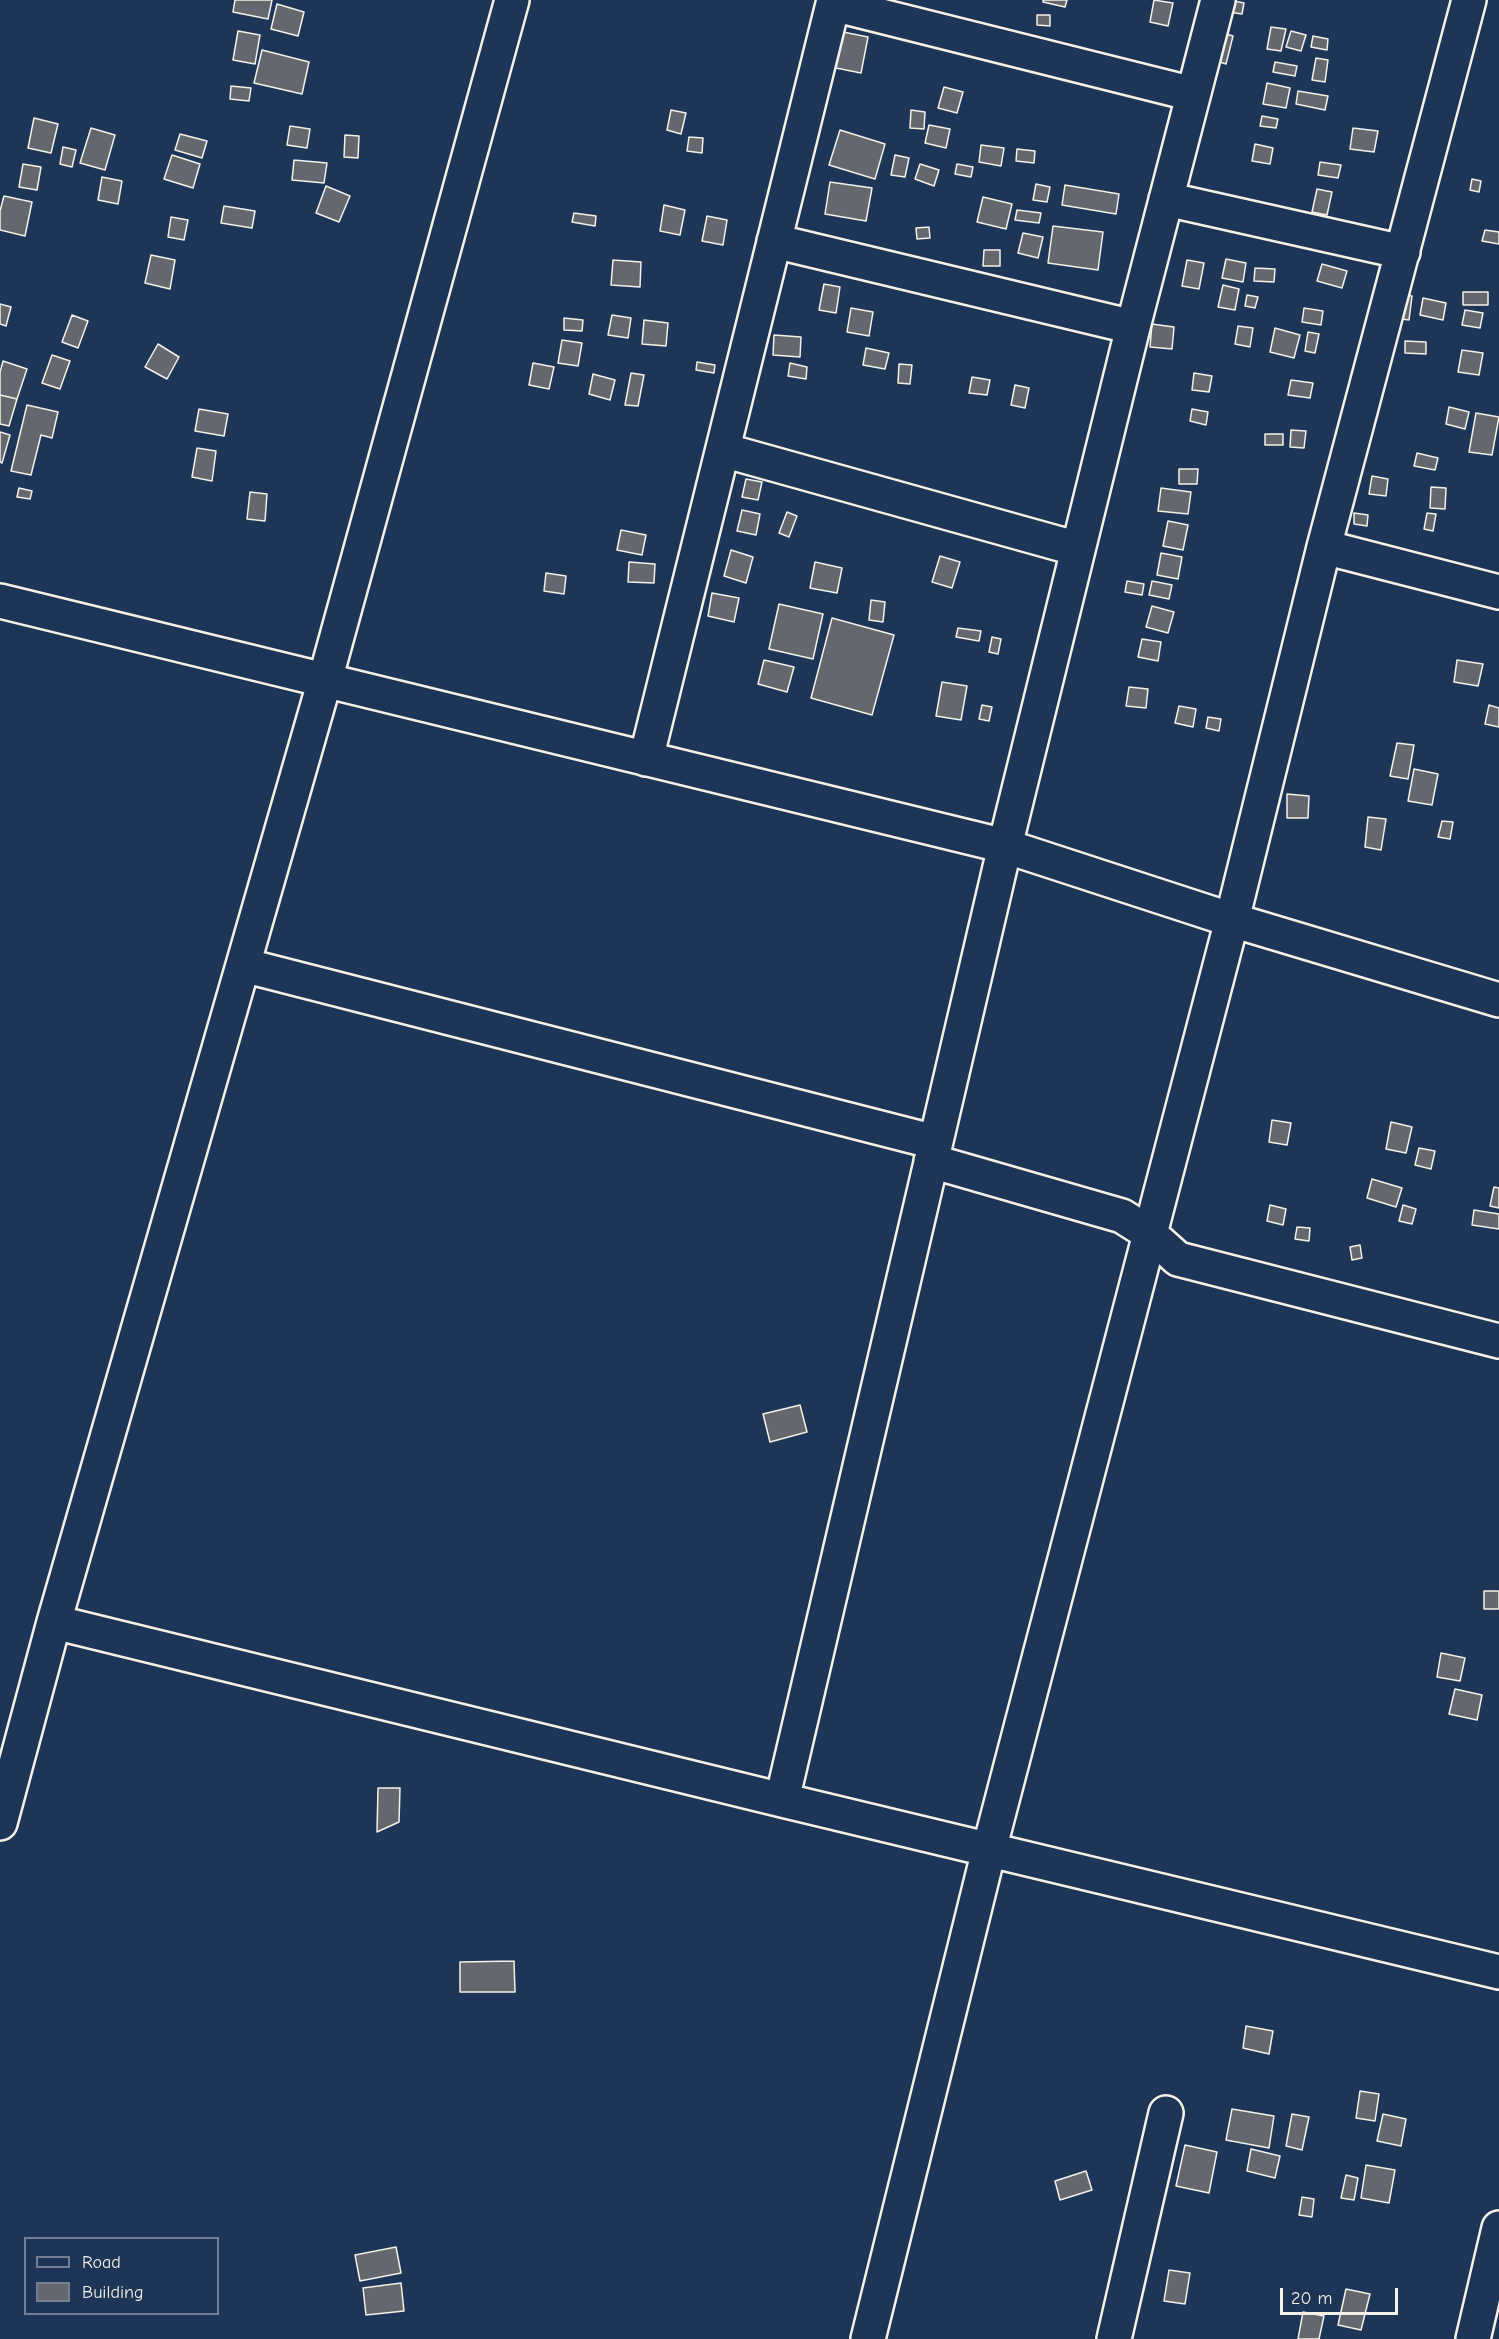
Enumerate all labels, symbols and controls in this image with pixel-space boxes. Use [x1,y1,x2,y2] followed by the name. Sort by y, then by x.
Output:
[24,2237,219,2315] legend
[82,2252,121,2273] text: Road
[1283,2276,1402,2314] scale bar
[82,2282,144,2303] text: Building
[1291,2288,1332,2309] text: 20 m

